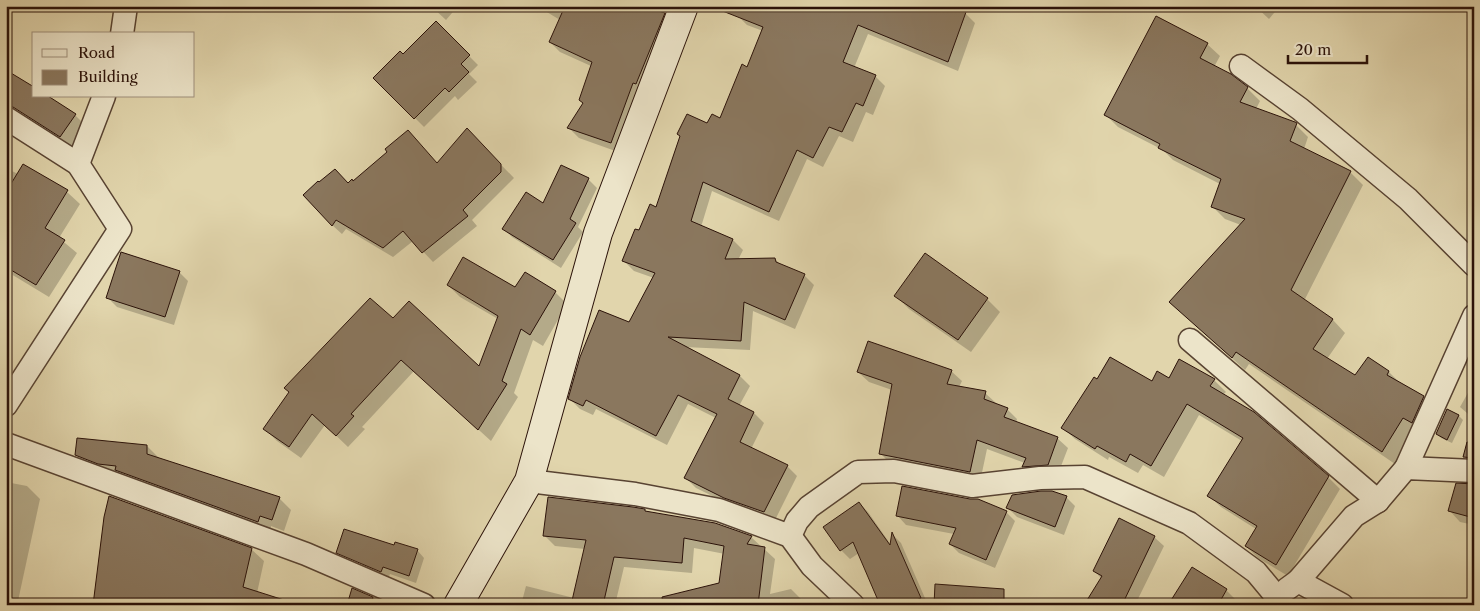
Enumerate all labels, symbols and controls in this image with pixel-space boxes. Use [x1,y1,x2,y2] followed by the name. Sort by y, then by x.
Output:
[32,32,195,98] legend
[1288,32,1366,64] scale bar
[1295,40,1331,59] text: 20 m
[78,43,115,62] text: Road
[78,67,138,86] text: Building

